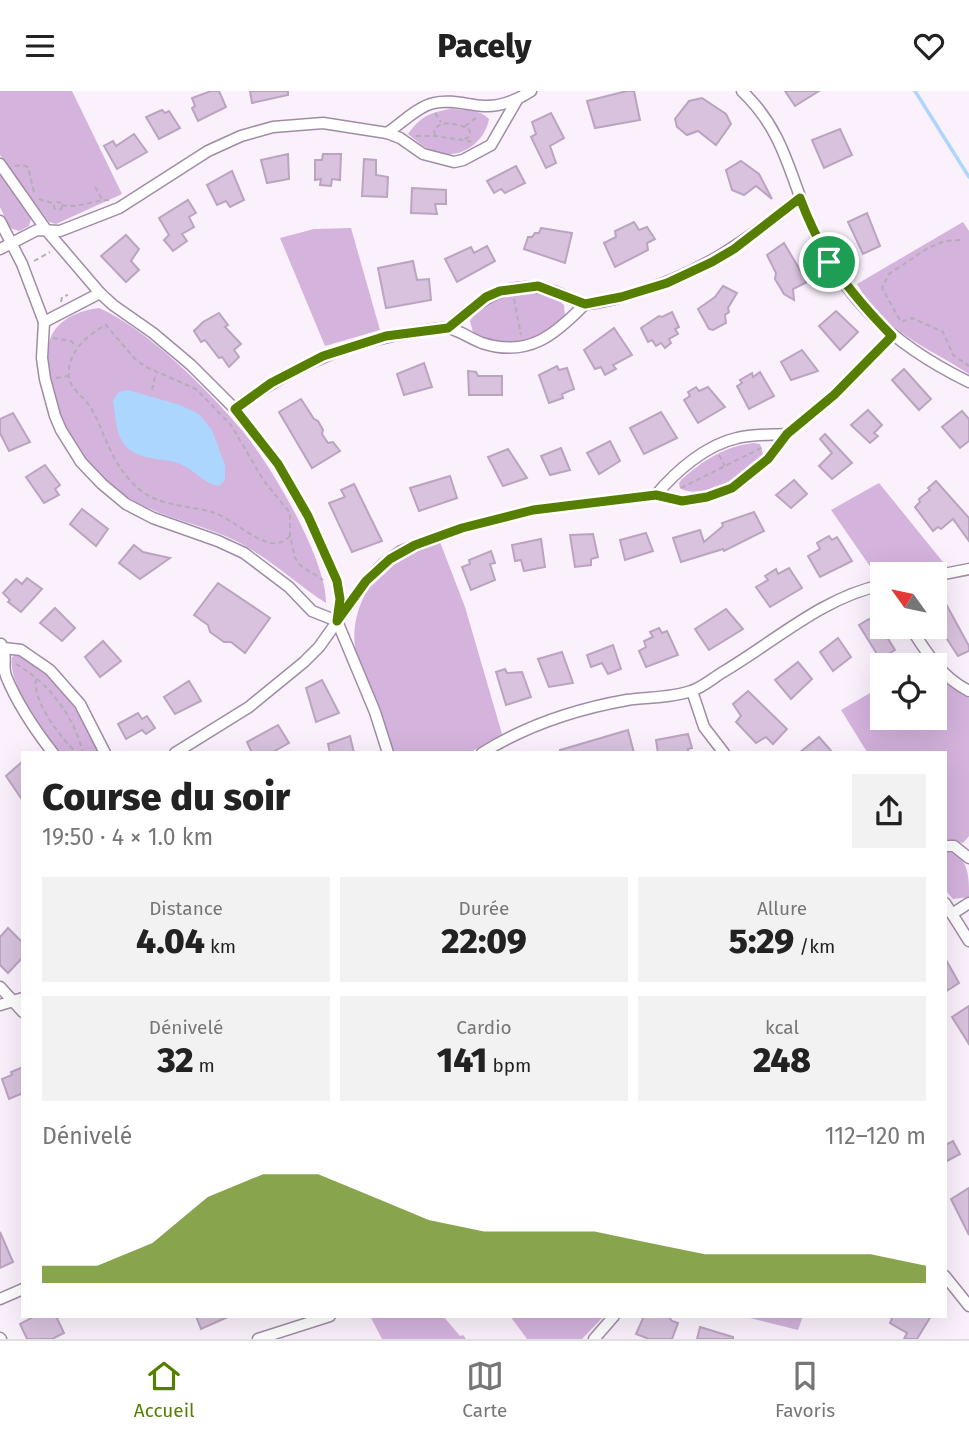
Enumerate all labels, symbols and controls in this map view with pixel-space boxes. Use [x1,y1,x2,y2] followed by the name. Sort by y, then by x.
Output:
[21,27,59,65] icon: menu
[438,27,531,65] text: Pacely
[910,27,948,65] icon: heart
[799,232,859,292] pin
[810,243,848,281] icon: arrive
[870,562,947,639] north arrow
[870,562,947,730] map controls
[870,653,947,730] button: locate
[42,774,290,820] text: Course du soir
[852,774,926,848] button: share
[42,823,213,851] text: 19:50 · 4 × 1.0 km
[149,897,223,920] text: Distance
[459,897,509,920] text: Durée
[757,897,807,920] text: Allure
[136,920,205,962] text: 4.04
[441,920,527,962] text: 22:09
[729,920,794,962] text: 5:29
[205,935,236,958] text: km
[794,935,835,958] text: /km
[149,1016,223,1039] text: Dénivelé
[456,1016,512,1039] text: Cardio
[765,1016,799,1039] text: kcal
[157,1039,194,1081] text: 32
[437,1039,487,1081] text: 141
[753,1039,811,1081] text: 248
[194,1054,215,1077] text: m
[487,1054,531,1077] text: bpm
[42,1122,132,1150] text: Dénivelé
[825,1122,926,1150] text: 112–120 m
[134,1357,195,1422] tab: Accueil
[462,1357,507,1422] tab: Carte
[775,1357,835,1422] tab: Favoris

